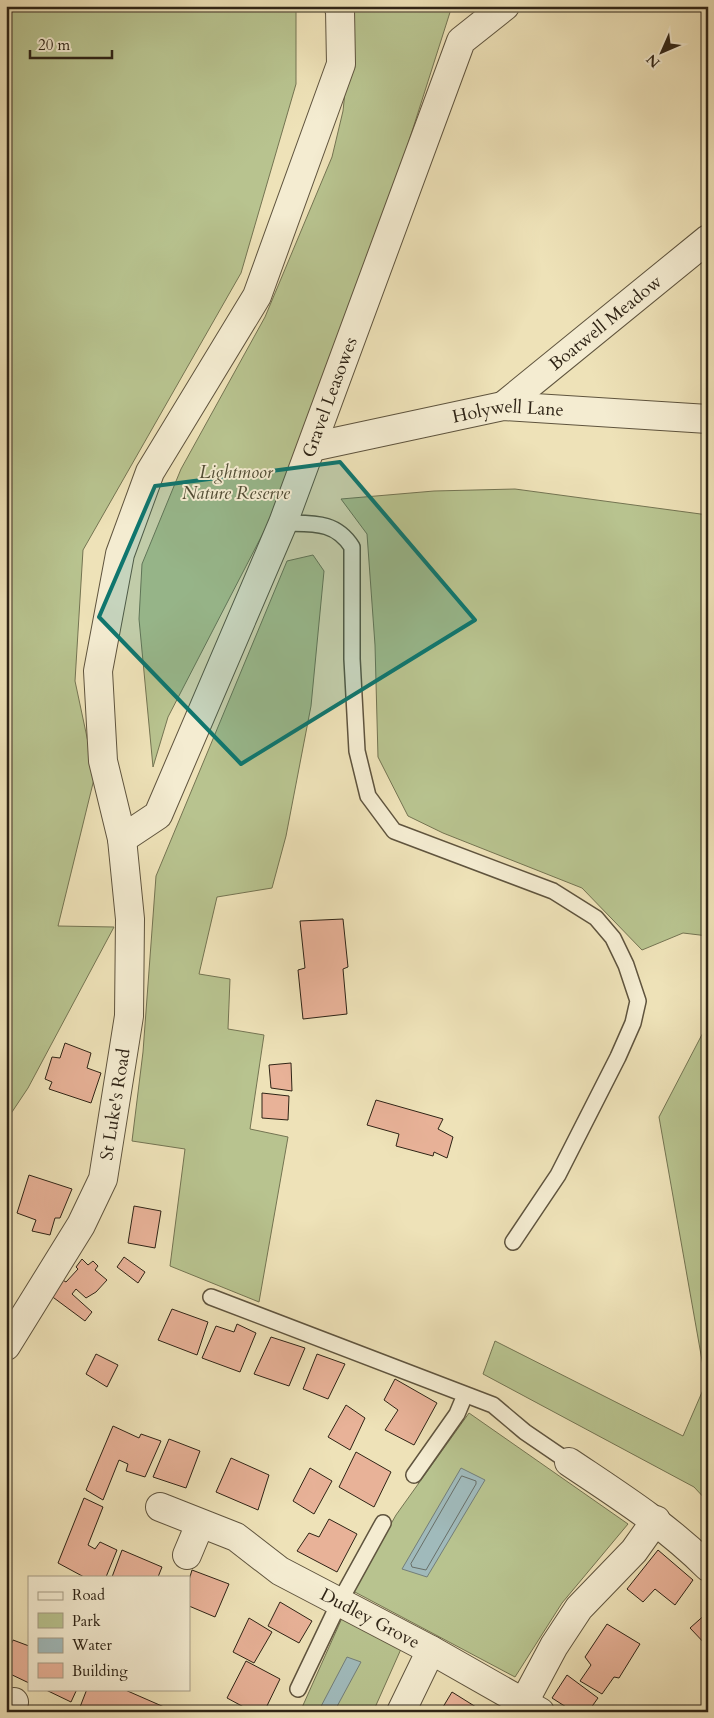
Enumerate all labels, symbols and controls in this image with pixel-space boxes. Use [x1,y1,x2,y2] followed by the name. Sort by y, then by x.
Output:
[30,28,112,60] scale bar
[636,28,686,78] north arrow
[38,35,70,55] text: 20 m
[642,50,664,72] text: N
[544,269,667,376] street label: Boatwell Meadow
[296,333,363,461] street label: Gravel Leasowes
[450,393,565,429] street label: Holywell Lane
[182,460,291,506] park label: Lightmoor Nature Reserve
[94,1046,136,1162] street label: St Luke's Road
[28,1576,190,1690] legend
[316,1582,424,1655] street label: Dudley Grove
[72,1585,105,1605] text: Road
[72,1611,101,1631] text: Park
[71,1635,113,1655] text: Water
[72,1661,128,1681] text: Building

